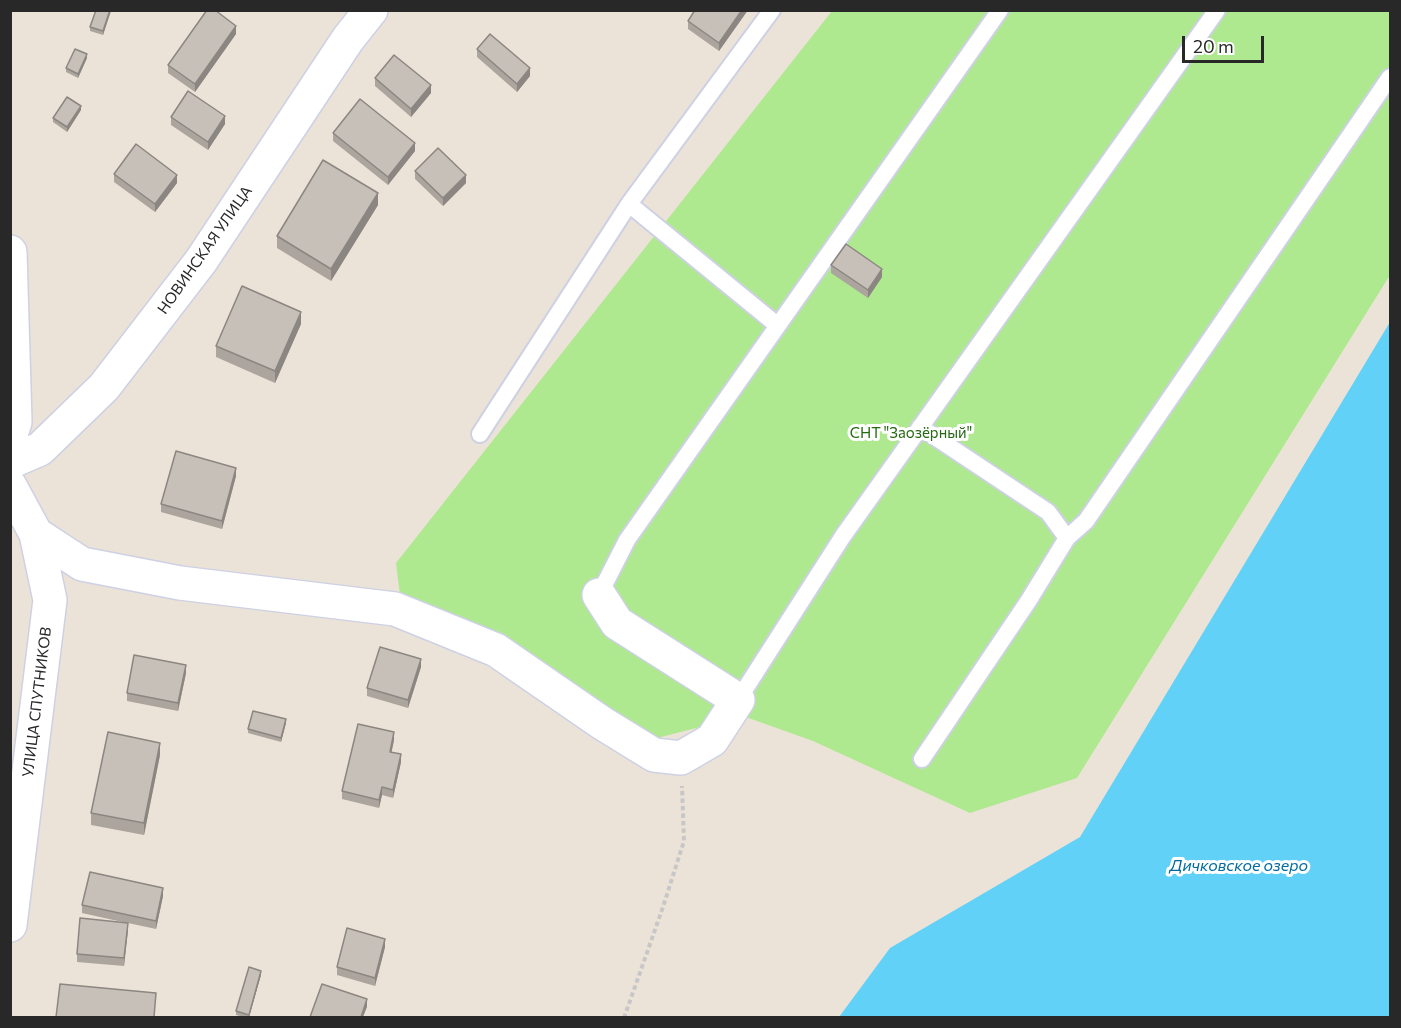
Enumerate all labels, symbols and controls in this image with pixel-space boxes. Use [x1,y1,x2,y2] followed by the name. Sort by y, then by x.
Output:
[1185,24,1268,62] scale bar
[1193,35,1234,57] text: 20 m
[154,182,256,318] street label: НОВИНСКАЯ УЛИЦА
[850,424,972,442] park label: СНТ "Заозёрный"
[19,626,55,778] street label: УЛИЦА СПУТНИКОВ
[1170,856,1308,876] water label: Дичковское озеро

